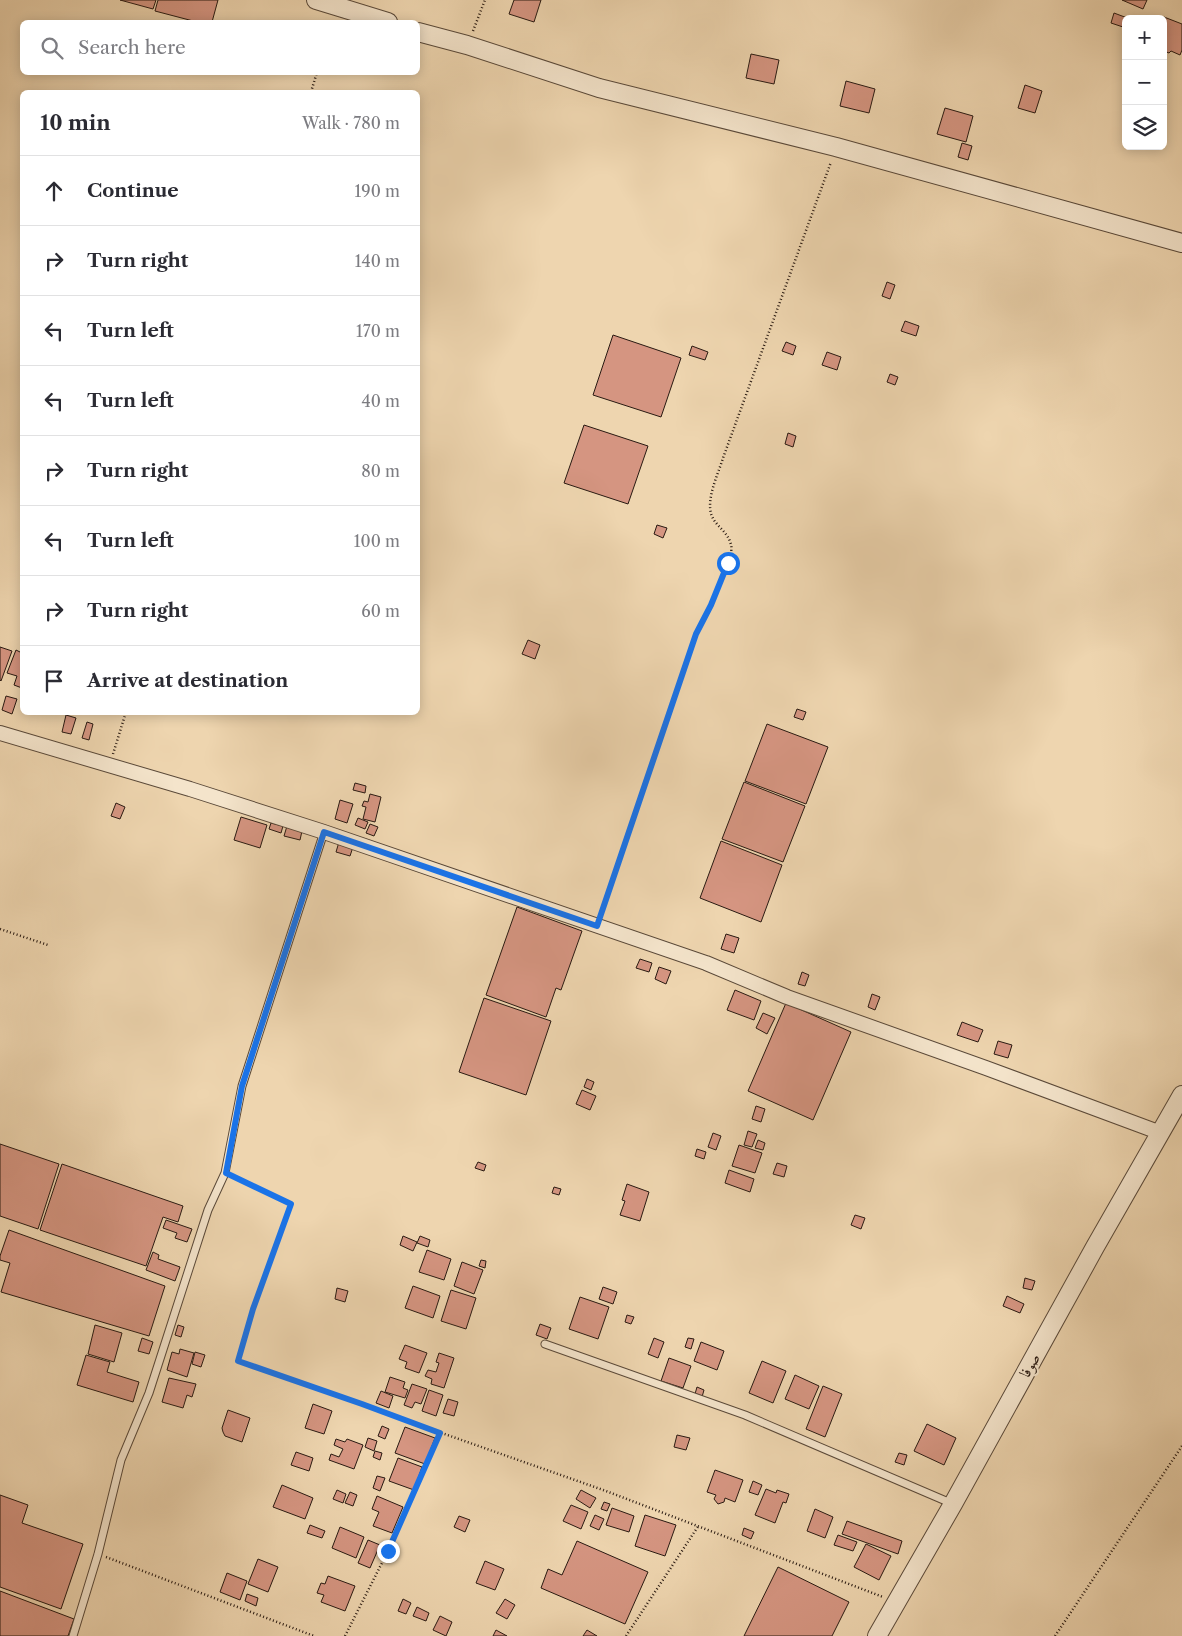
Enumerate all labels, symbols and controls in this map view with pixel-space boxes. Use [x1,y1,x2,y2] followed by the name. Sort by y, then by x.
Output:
[1122,15,1167,150] map controls
[1122,15,1167,60] button: +
[20,20,420,75] search box
[38,34,66,62] icon: search
[78,36,186,59] text: Search here
[1122,60,1167,105] button: −
[1122,105,1167,150] button: layers
[40,110,111,135] text: 10 min
[302,113,400,133] text: Walk · 780 m
[40,177,68,205] icon: ahead
[87,179,179,202] text: Continue
[355,181,400,201] text: 190 m
[40,247,68,275] icon: right
[87,249,188,272] text: Turn right
[355,251,400,271] text: 140 m
[40,317,68,345] icon: left
[87,319,174,342] text: Turn left
[356,321,400,341] text: 170 m
[40,387,68,415] icon: left
[87,389,174,412] text: Turn left
[361,391,400,411] text: 40 m
[40,457,68,485] icon: right
[87,459,188,482] text: Turn right
[361,461,400,481] text: 80 m
[40,527,68,555] icon: left
[87,529,174,552] text: Turn left
[354,531,400,551] text: 100 m
[717,552,740,575] route start
[40,597,68,625] icon: right
[87,599,188,622] text: Turn right
[361,601,400,621] text: 60 m
[40,667,68,695] icon: arrive
[87,669,288,692] text: Arrive at destination
[1014,1349,1045,1381] street label: صوفا
[377,1540,400,1563] route end

